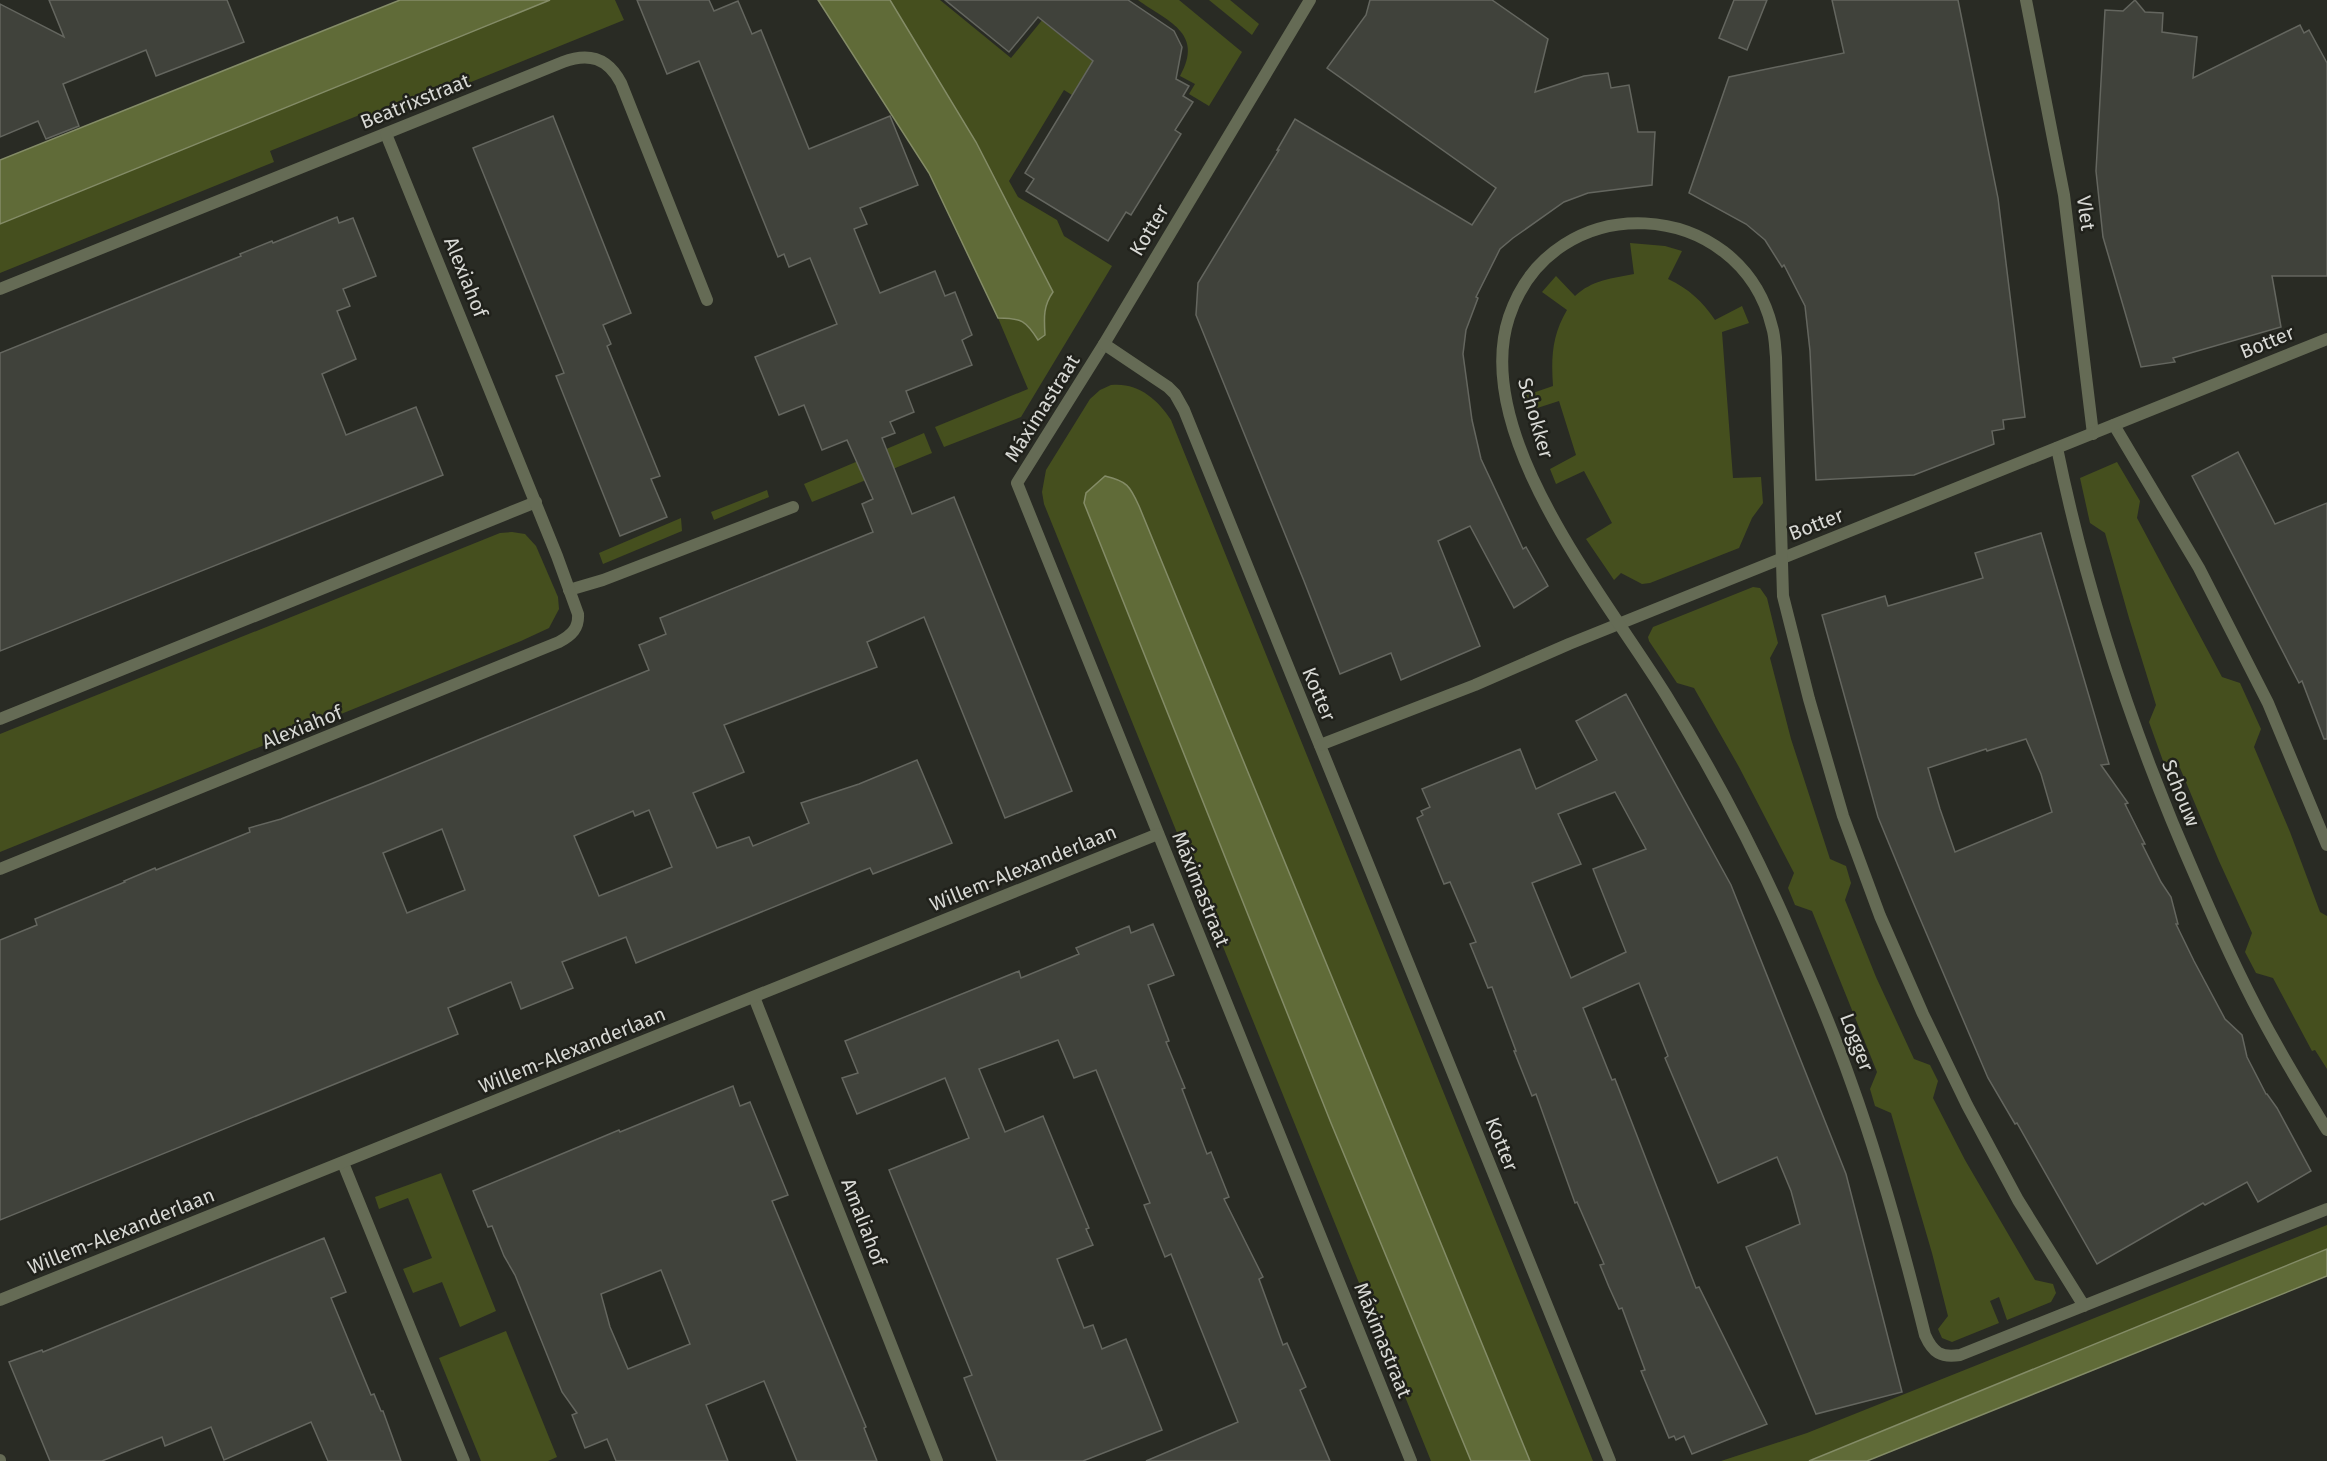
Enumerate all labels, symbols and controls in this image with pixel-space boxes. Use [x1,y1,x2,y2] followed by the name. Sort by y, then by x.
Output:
[357,68,474,134] street label: Beatrixstraat
[2072,194,2100,233] street label: Vlet
[1124,200,1174,260] street label: Kotter
[439,233,493,322] street label: Alexiahof
[2236,320,2298,364] street label: Botter
[999,349,1085,466] street label: Máximastraat
[1513,375,1559,461] street label: Schokker
[1785,503,1847,545] street label: Botter
[1297,664,1341,725] street label: Kotter
[258,700,347,754] street label: Alexiahof
[2157,756,2205,830] street label: Schouw
[926,820,1120,916] street label: Willem-Alexanderlaan
[1167,828,1235,951] street label: Máximastraat
[475,1002,669,1098] street label: Willem-Alexanderlaan
[1835,1010,1879,1075] street label: Logger
[1480,1114,1524,1175] street label: Kotter
[836,1175,892,1270] street label: Amaliahof
[24,1183,218,1279] street label: Willem-Alexanderlaan
[1349,1279,1417,1402] street label: Máximastraat

